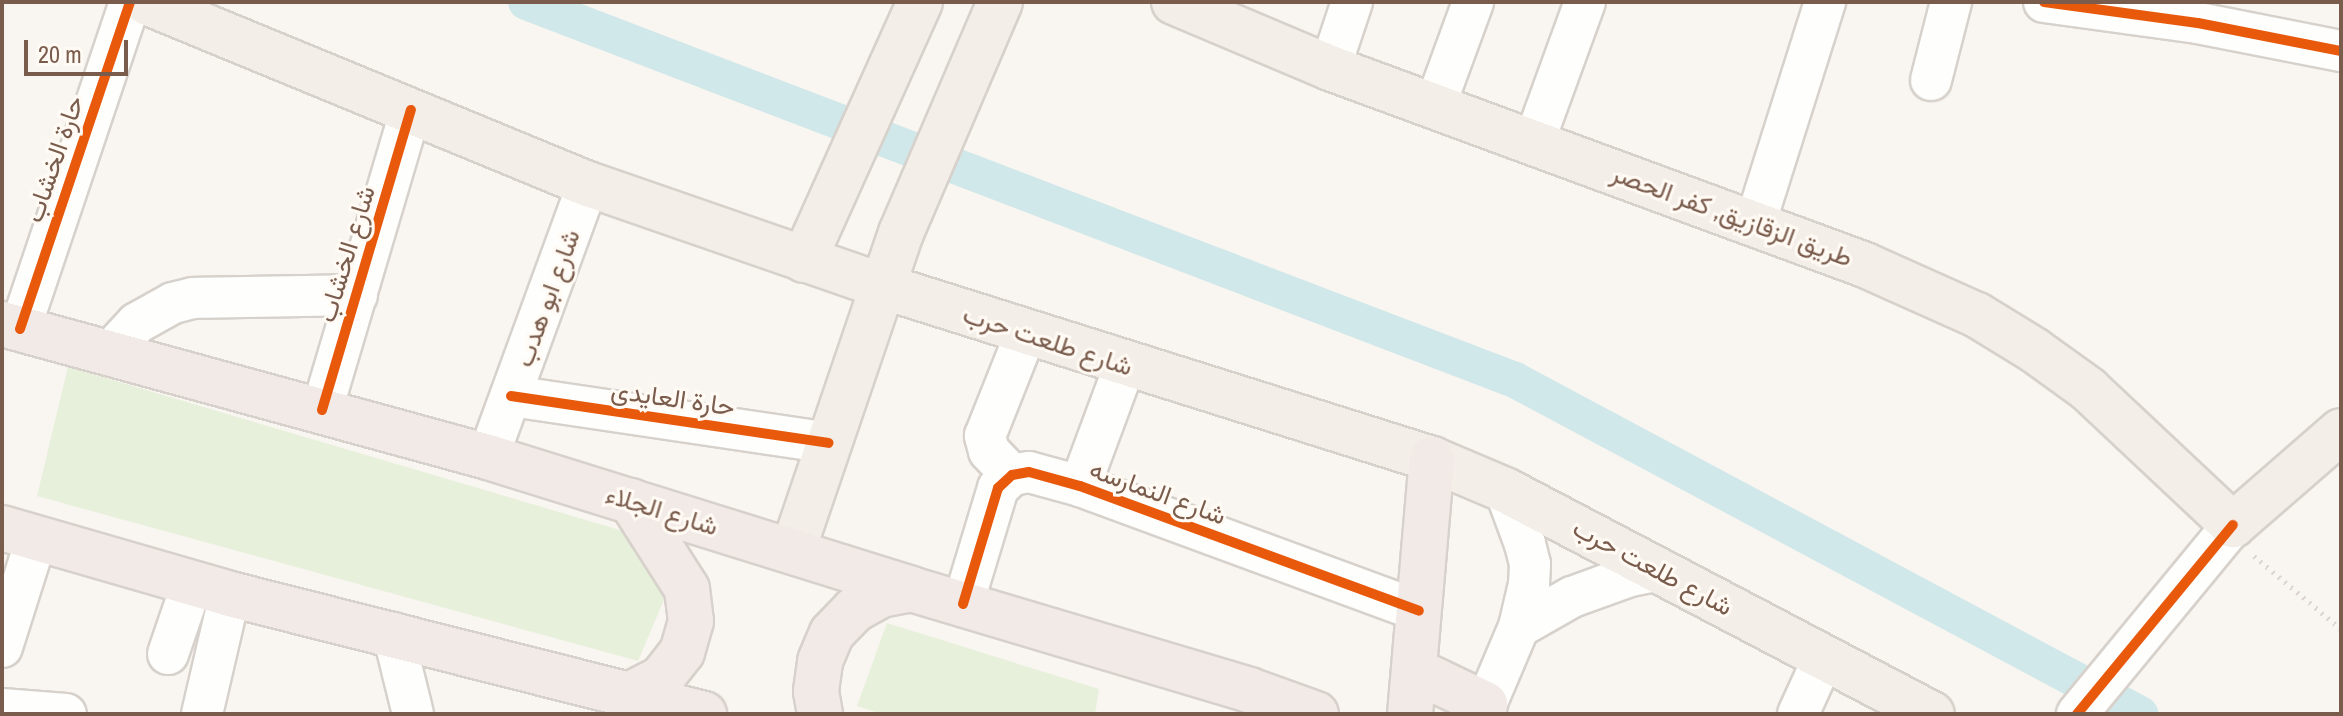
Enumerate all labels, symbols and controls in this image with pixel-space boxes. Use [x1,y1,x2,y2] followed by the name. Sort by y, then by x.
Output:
[28,24,132,74] scale bar
[38,38,82,70] text: 20 m
[18,92,90,226] street label: حارة الخشاب
[1607,157,1857,273] street label: طريق الزقازيق, كفر الحصر
[310,182,382,326] street label: شارع الخشاب
[508,225,586,371] street label: شارع ابو هدب
[959,298,1137,382] street label: شارع طلعت حرب
[609,374,737,422] street label: حارة العايدى
[1085,453,1231,531] street label: شارع النمارسه
[602,478,722,542] street label: شارع الجلاء
[1568,512,1738,622] street label: شارع طلعت حرب

